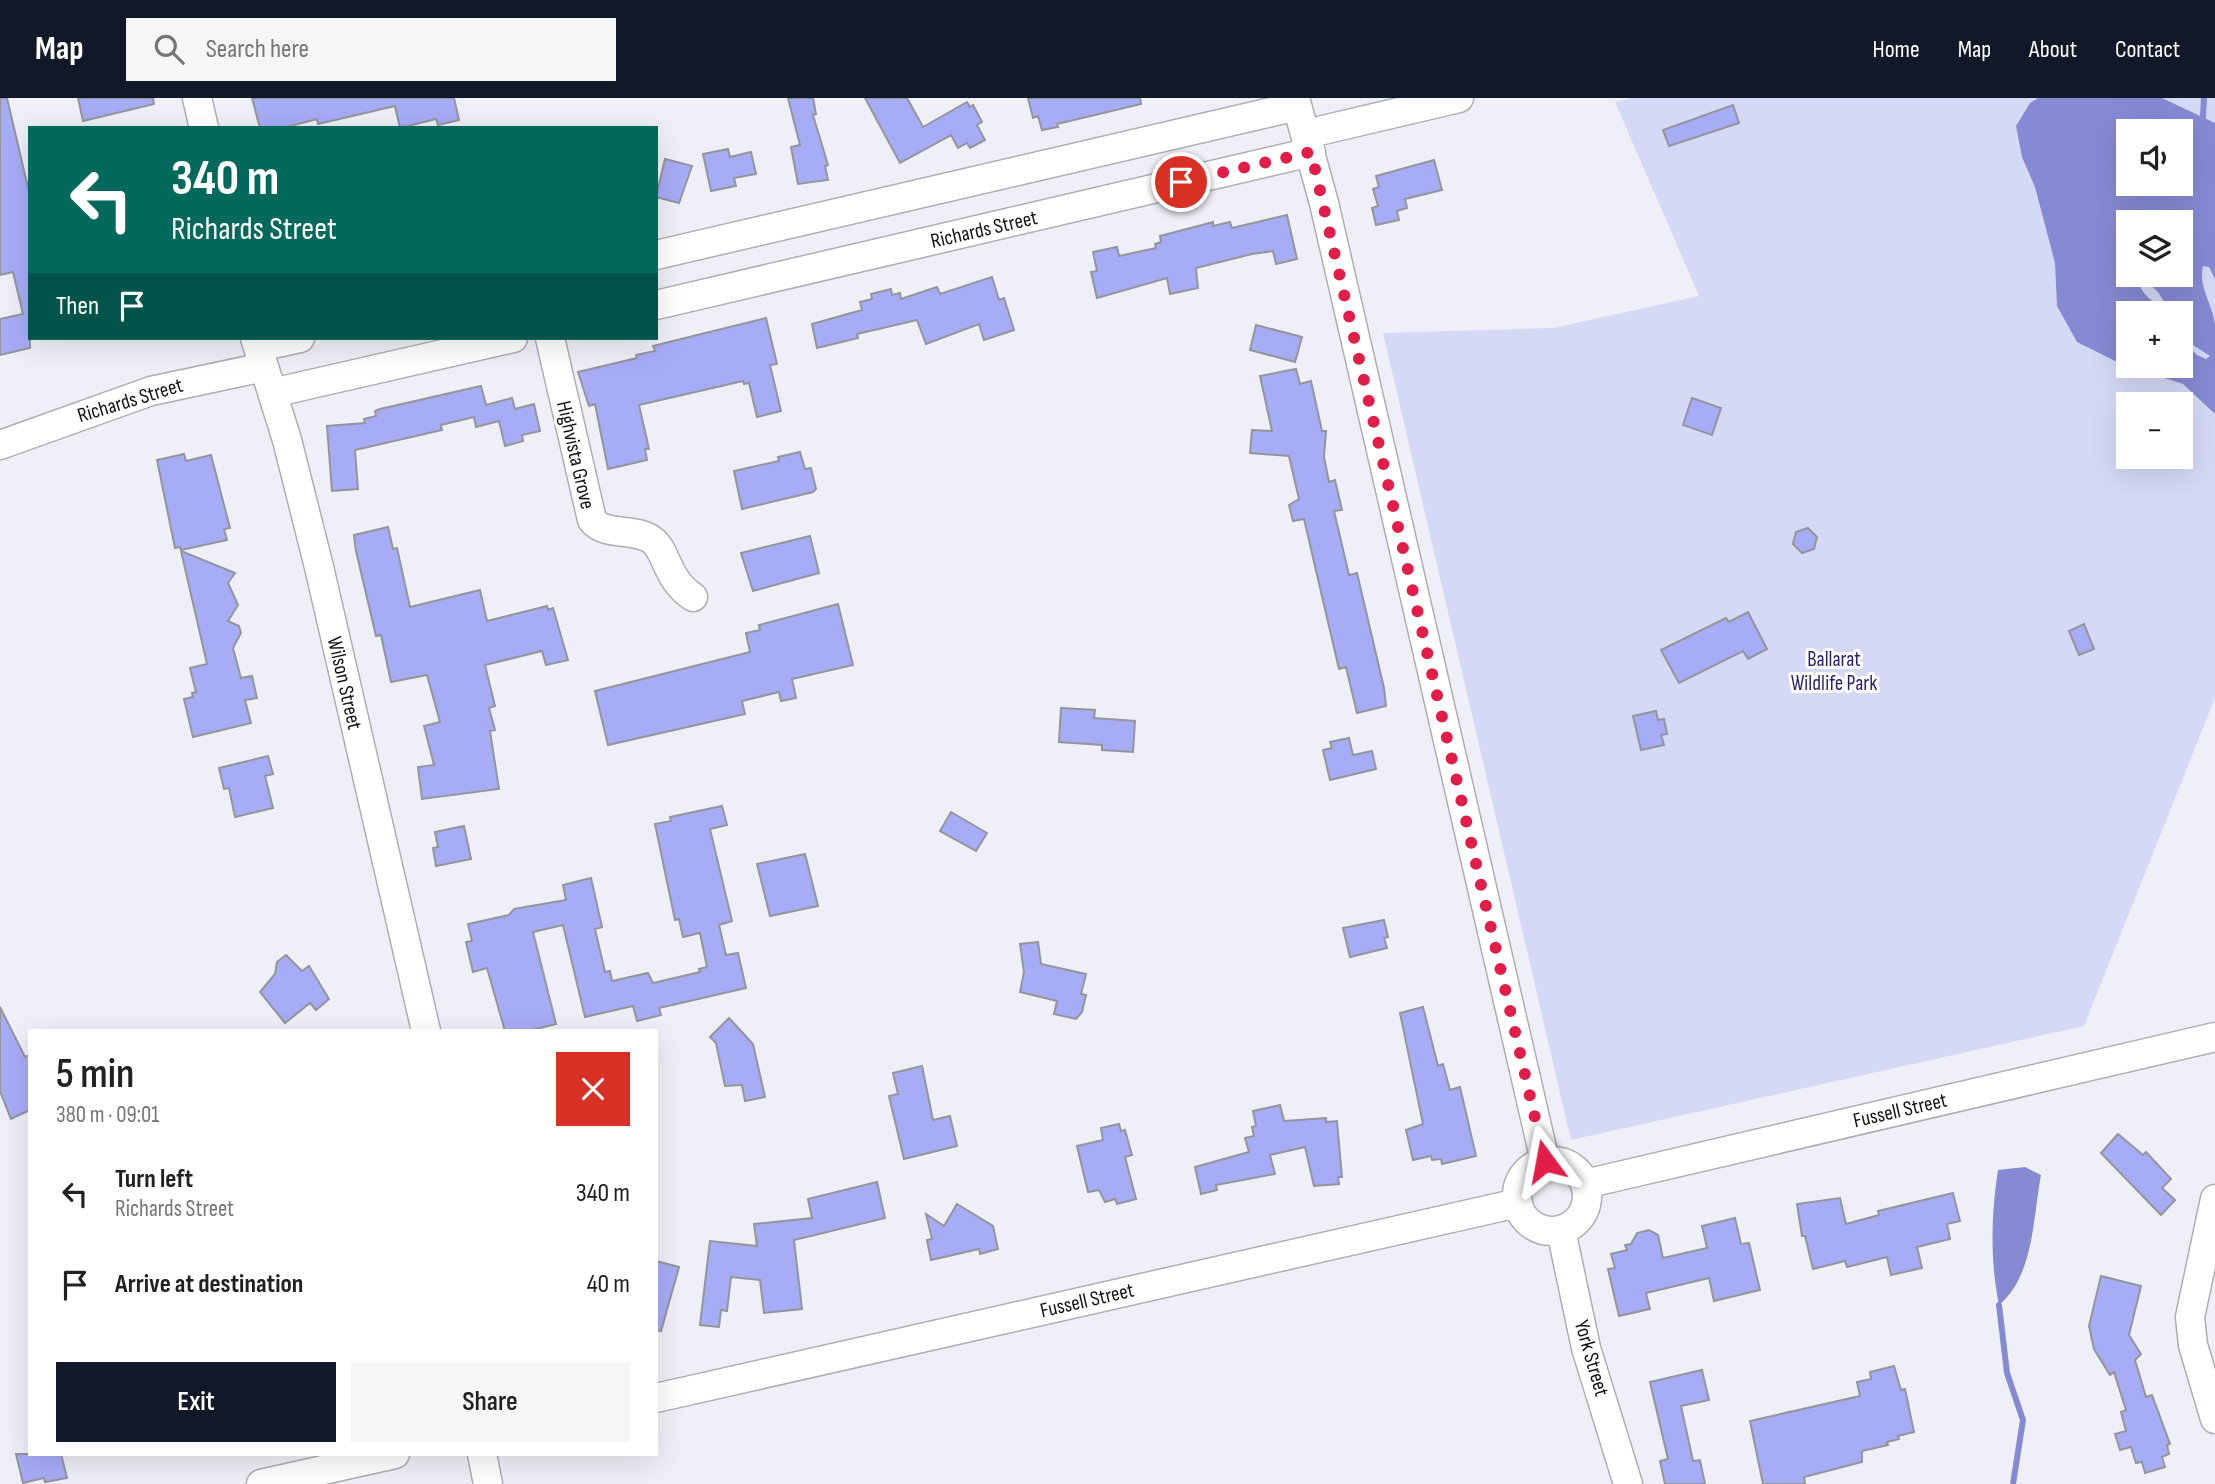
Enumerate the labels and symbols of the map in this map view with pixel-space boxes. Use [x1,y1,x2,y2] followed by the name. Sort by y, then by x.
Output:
[1151,152,1211,212] pin
[928,205,1040,254] street label: Richards Street
[75,373,186,428] street label: Richards Street
[551,399,600,512] street label: Highvista Grove
[322,634,367,732] street label: Wilson Street
[1791,647,1877,696] park label: Ballarat Wildlife Park
[1851,1088,1949,1133] street label: Fussell Street
[1508,1124,1582,1198] position arrow
[1038,1278,1136,1323] street label: Fussell Street
[1569,1317,1614,1399] street label: York Street

